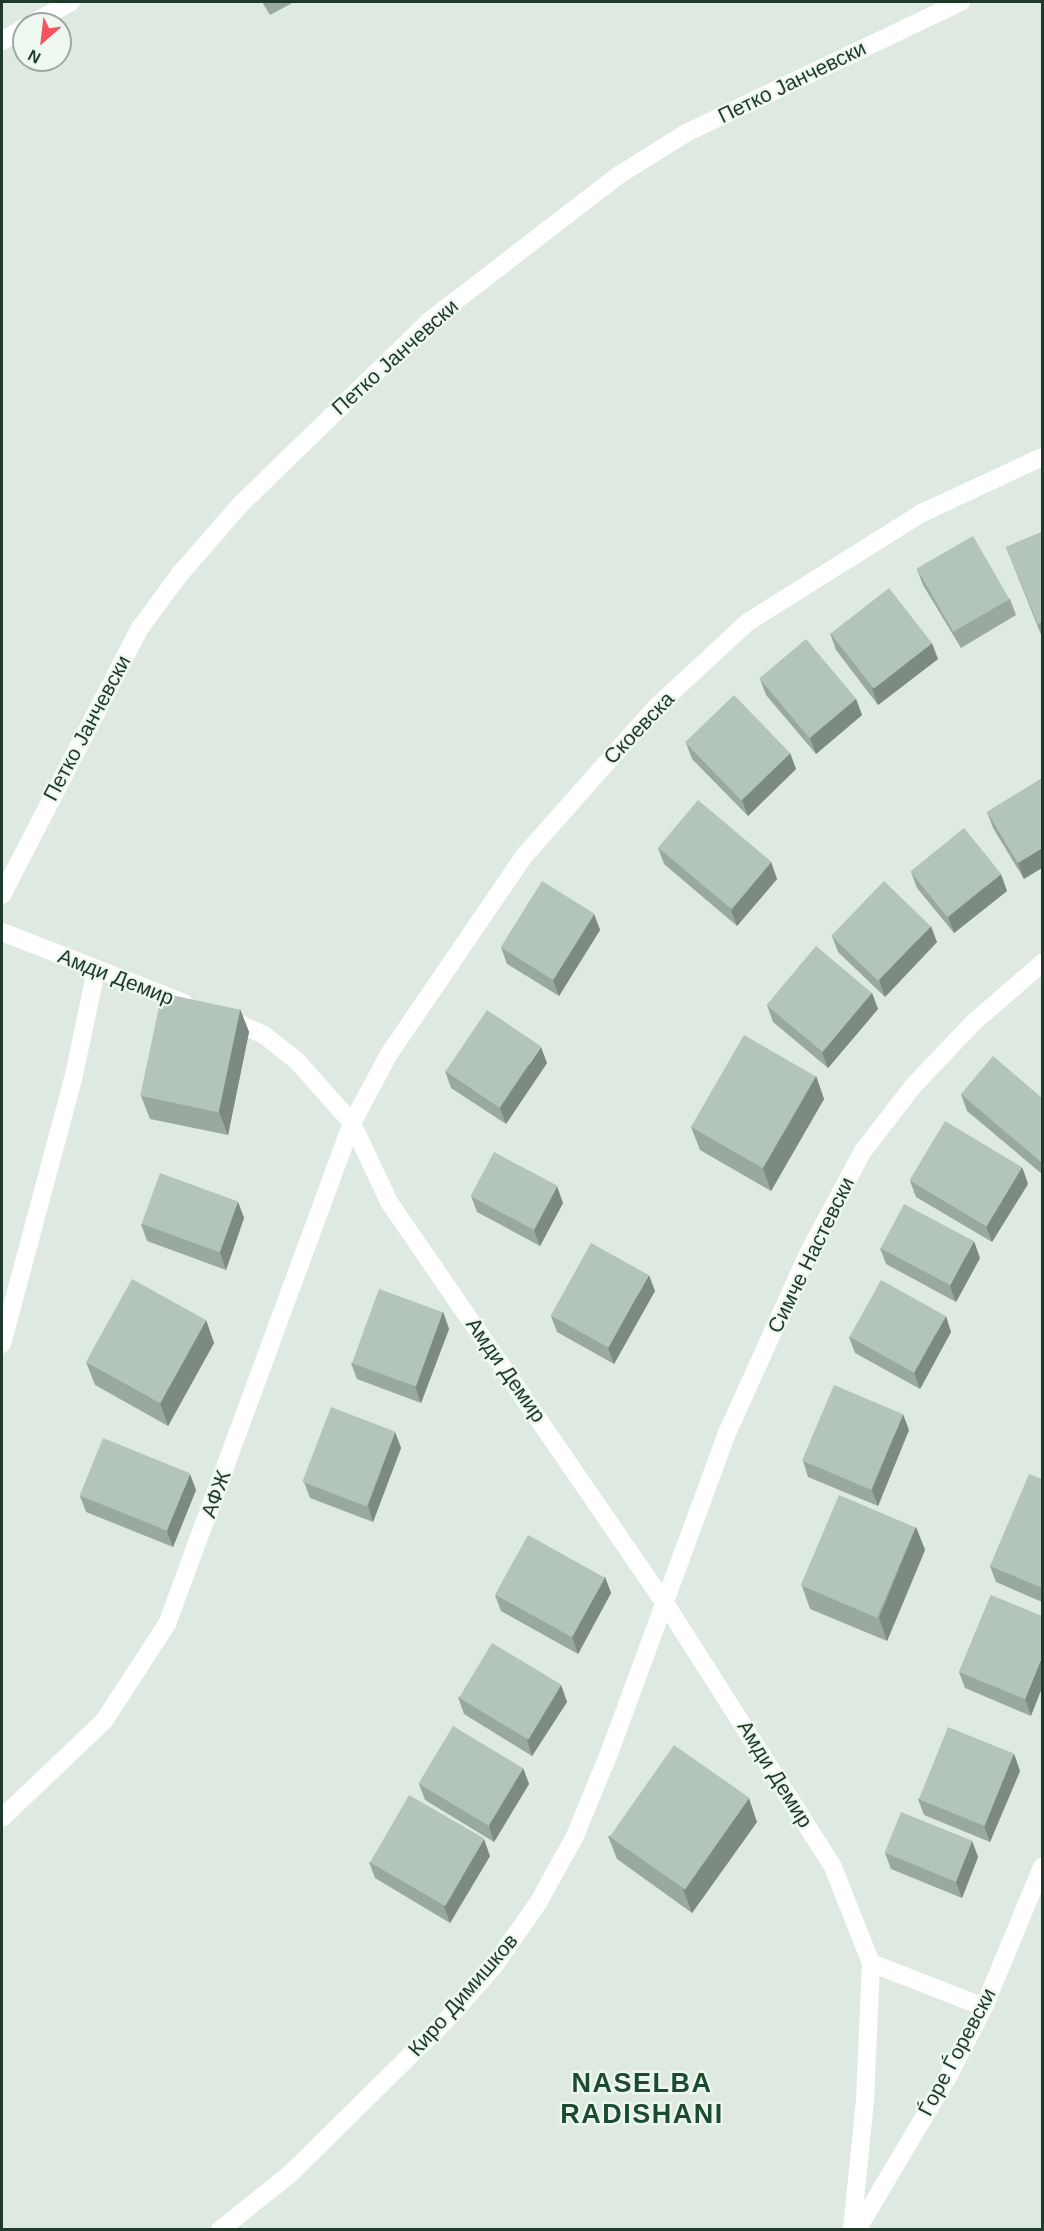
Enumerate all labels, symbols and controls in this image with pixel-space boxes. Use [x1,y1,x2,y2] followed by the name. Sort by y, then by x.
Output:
[12,12,72,72] north arrow
[714,35,870,129] street label: Петко Јанчевски
[25,46,43,67] text: N
[327,294,463,420] street label: Петко Јанчевски
[38,651,136,805] street label: Петко Јанчевски
[598,687,680,769] street label: Скоевска
[55,943,177,1011] street label: Амди Демир
[762,1173,860,1337] street label: Симче Настевски
[461,1313,551,1427] street label: Амди Демир
[196,1467,236,1521] street label: АФЖ
[732,1716,818,1832] street label: Амди Демир
[403,1928,523,2062] street label: Киро Димишков
[913,1984,1001,2120] street label: Ѓоре Ѓоревски
[560,2067,724,2130] district label: NASELBA RADISHANI

